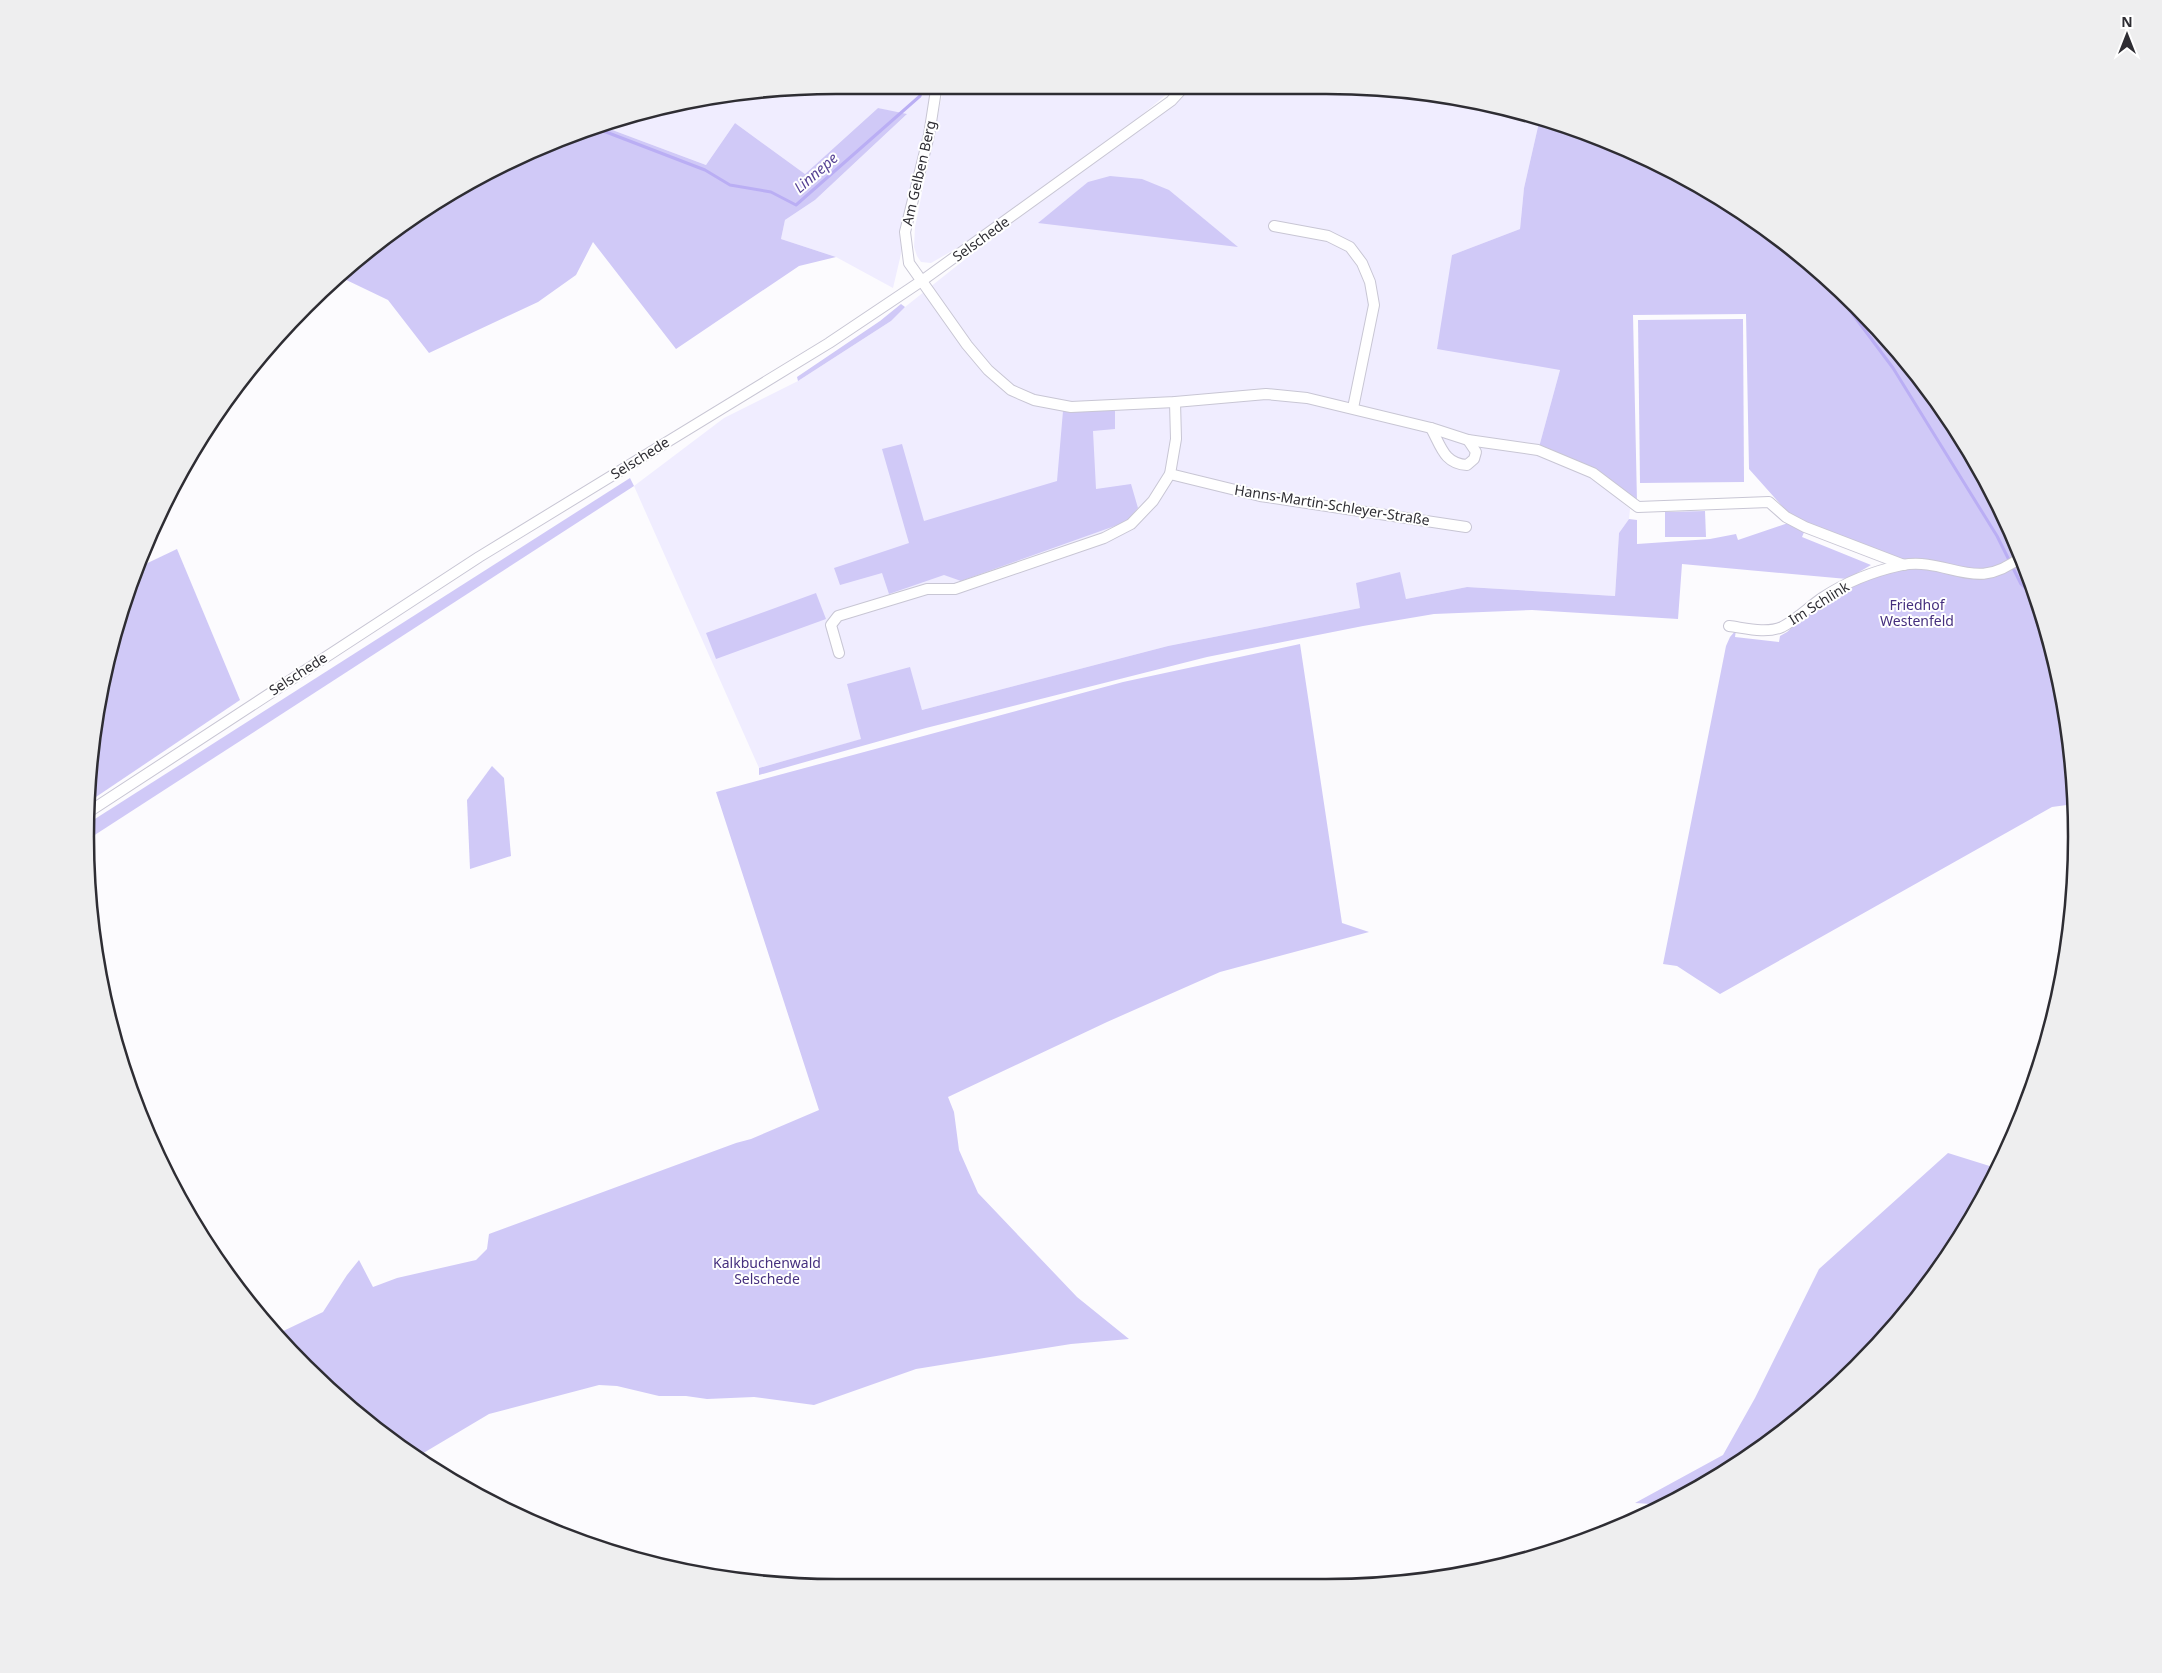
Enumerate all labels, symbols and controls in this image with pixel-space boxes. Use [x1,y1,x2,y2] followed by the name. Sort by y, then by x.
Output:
[2102,10,2152,60] north arrow
[2121,12,2133,31] text: N
[897,118,940,227] street label: Am Gelben Berg
[789,147,842,197] water label: Linnepe
[949,212,1013,266] street label: Selschede
[607,432,673,483] street label: Selschede
[1233,480,1431,529] street label: Hanns-Martin-Schleyer-Straße
[1785,576,1853,629] street label: Im Schlink
[1880,595,1954,630] park label: Friedhof Westenfeld
[265,648,331,699] street label: Selschede
[713,1253,821,1288] park label: Kalkbuchenwald Selschede

